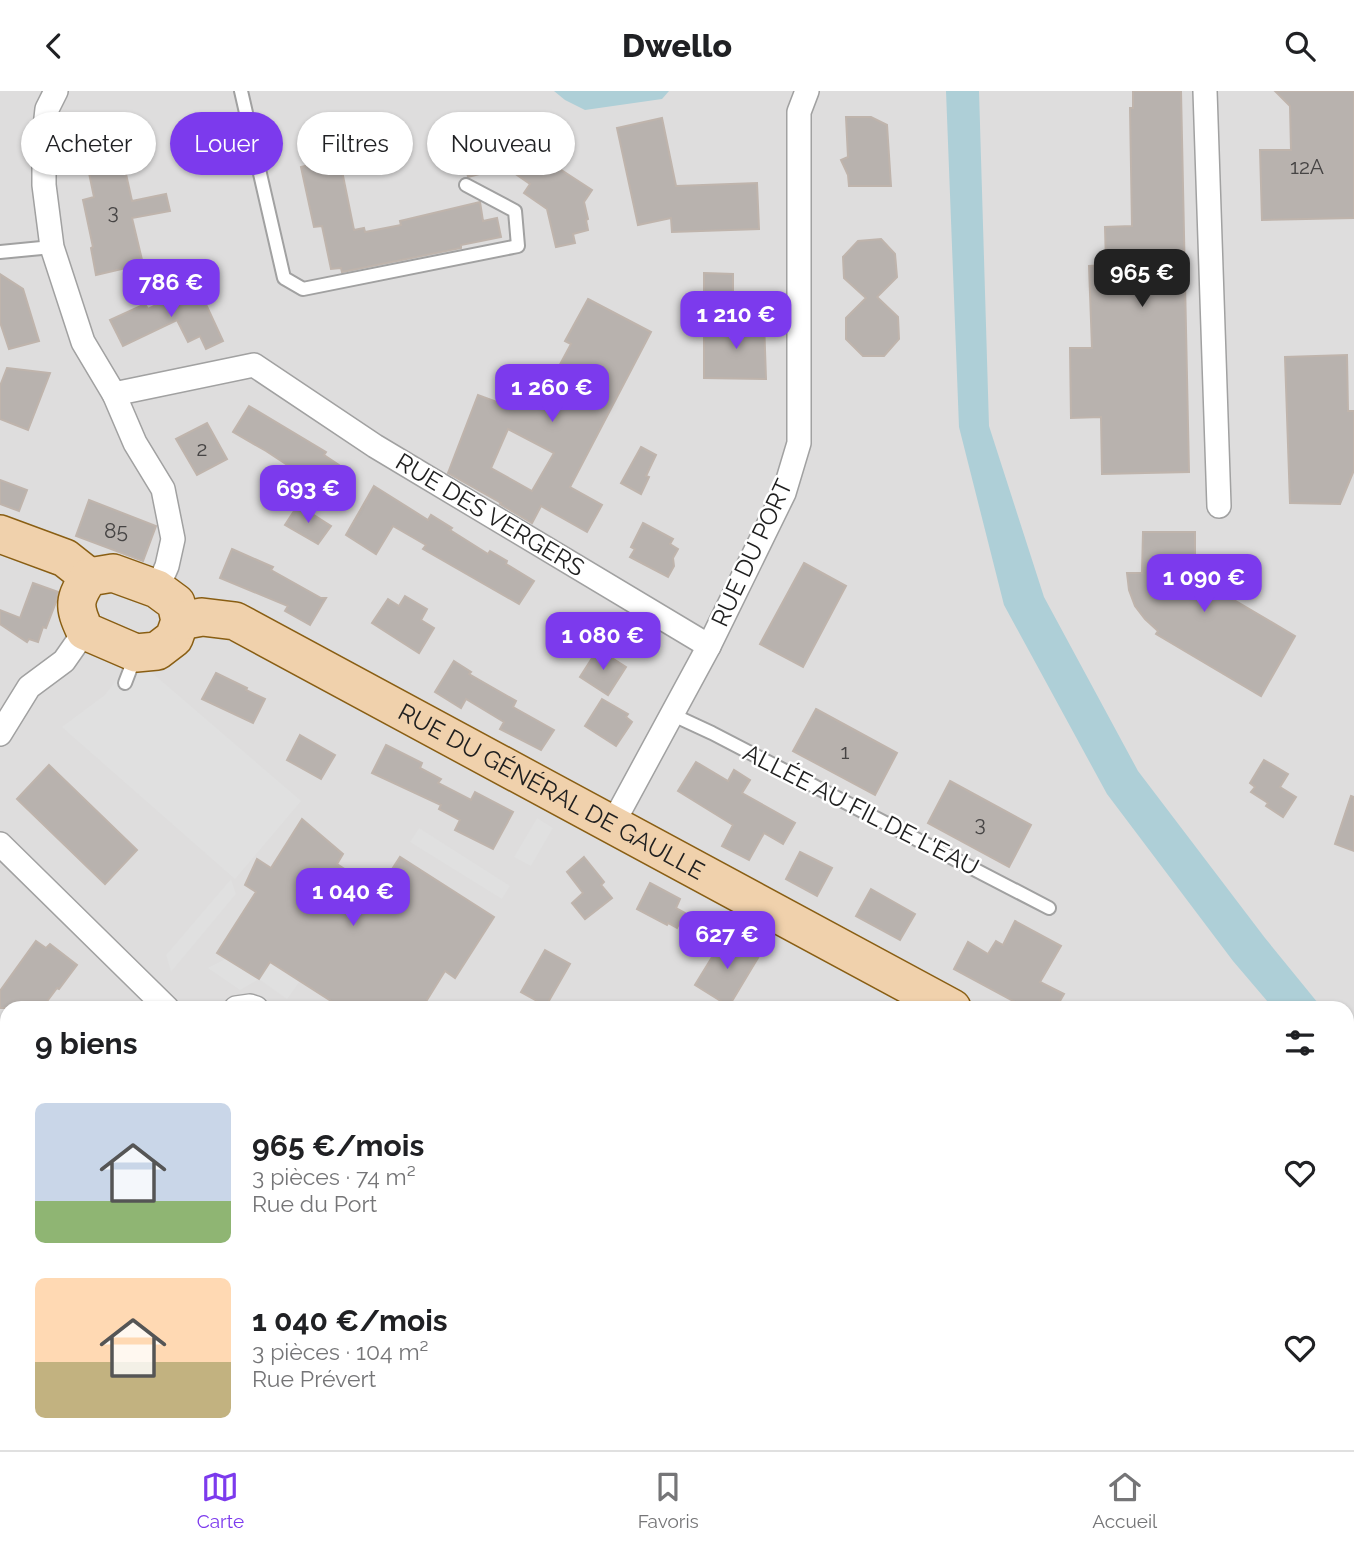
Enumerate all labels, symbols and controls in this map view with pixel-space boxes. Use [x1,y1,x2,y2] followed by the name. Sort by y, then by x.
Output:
[35,27,73,65] icon: back
[622,27,732,64] text: Dwello
[1281,27,1319,65] icon: search
[21,112,156,175] chip: Acheter
[170,112,283,175] chip: Louer
[297,112,413,175] chip: Filtres
[427,112,575,175] chip: Nouveau
[1290,154,1324,179] house number: 12A
[107,199,119,224] house number: 3
[1093,249,1191,309] pin: 965 €
[1110,258,1174,285] text: 965 €
[122,259,220,319] pin: 786 €
[139,268,203,295] text: 786 €
[671,292,801,351] pin: 1 210 €
[696,300,776,327] text: 1 210 €
[487,365,617,424] pin: 1 260 €
[511,373,593,400] text: 1 260 €
[197,436,207,461] house number: 2
[391,447,590,582] street label: RUE DES VERGERS
[259,465,357,525] pin: 693 €
[276,474,340,501] text: 693 €
[705,474,798,631] street label: RUE DU PORT
[104,518,128,543] house number: 85
[1139,554,1269,614] pin: 1 090 €
[1163,563,1245,590] text: 1 090 €
[538,613,668,672] pin: 1 080 €
[562,621,644,648] text: 1 080 €
[393,697,710,886] street label: RUE DU GÉNÉRAL DE GAULLE
[739,737,984,882] street label: ALLÉE AU FIL DE L'EAU
[841,739,850,764] house number: 1
[974,811,986,836] house number: 3
[288,869,418,928] pin: 1 040 €
[312,877,394,904] text: 1 040 €
[678,911,776,971] pin: 627 €
[695,920,759,947] text: 627 €
[1281,1024,1319,1062] icon: filters
[35,1026,137,1061] text: 9 biens
[252,1128,424,1163] text: 965 €/mois
[91,1131,175,1215] icon: home
[1281,1154,1319,1192] icon: heart
[252,1163,416,1190] text: 3 pièces · 74 m²
[252,1190,377,1217] text: Rue du Port
[252,1303,448,1338] text: 1 040 €/mois
[91,1306,175,1390] icon: home
[1281,1329,1319,1367] icon: heart
[252,1338,428,1365] text: 3 pièces · 104 m²
[252,1365,376,1392] text: Rue Prévert
[197,1468,244,1532] tab: Carte
[638,1468,699,1532] tab: Favoris
[1092,1468,1157,1532] tab: Accueil

